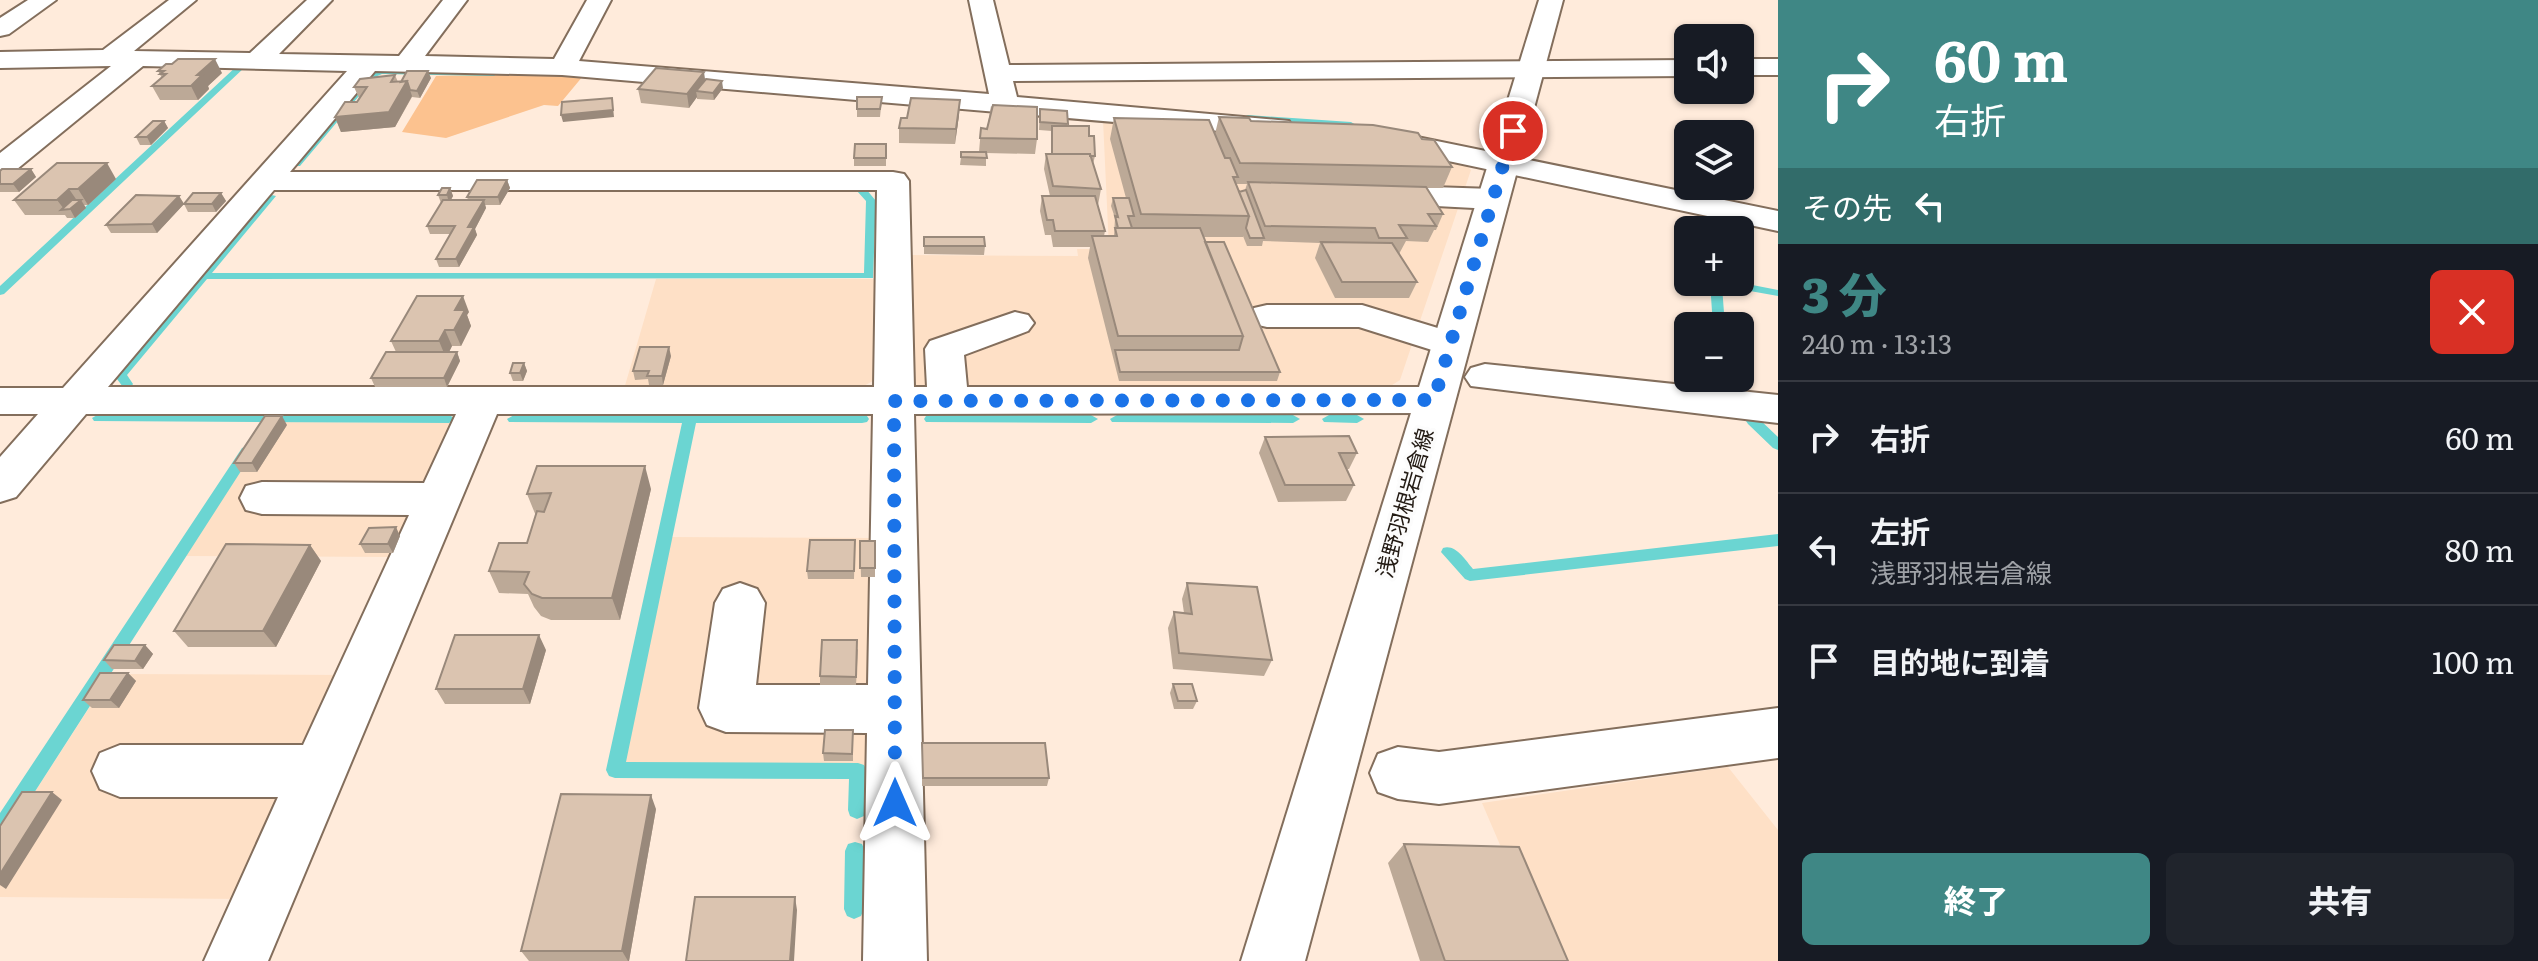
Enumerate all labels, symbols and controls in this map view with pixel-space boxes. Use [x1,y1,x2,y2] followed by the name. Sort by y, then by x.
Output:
[1934,16,2068,99] text: 60 m
[1674,24,1754,392] map controls
[1674,24,1754,104] button: sound
[1802,32,1906,136] icon: right
[1934,92,2006,145] text: 右折
[1479,97,1547,165] pin
[1491,109,1535,153] icon: arrive
[1674,120,1754,200] button: layers
[1802,184,1892,228] text: その先
[1908,184,1952,228] icon: left
[1674,216,1754,296] button: +
[1802,257,1887,328] text: 3 分
[2430,270,2514,354] button: close
[1674,312,1754,392] button: −
[1802,323,1952,362] text: 240 m · 13:13
[1802,415,1846,459] icon: right
[1870,415,1930,459] text: 右折
[2445,415,2514,459] text: 60 m
[1366,424,1441,581] street label: 浅野羽根岩倉線
[1870,508,1930,552] text: 左折
[1802,527,1846,571] icon: left
[2445,527,2514,571] text: 80 m
[1870,552,2052,591] text: 浅野羽根岩倉線
[1802,639,1846,683] icon: arrive
[1870,639,2050,683] text: 目的地に到着
[2432,639,2514,683] text: 100 m
[853,761,937,845] position arrow
[1802,853,2150,945] button: 終了
[2166,853,2514,945] button: 共有

